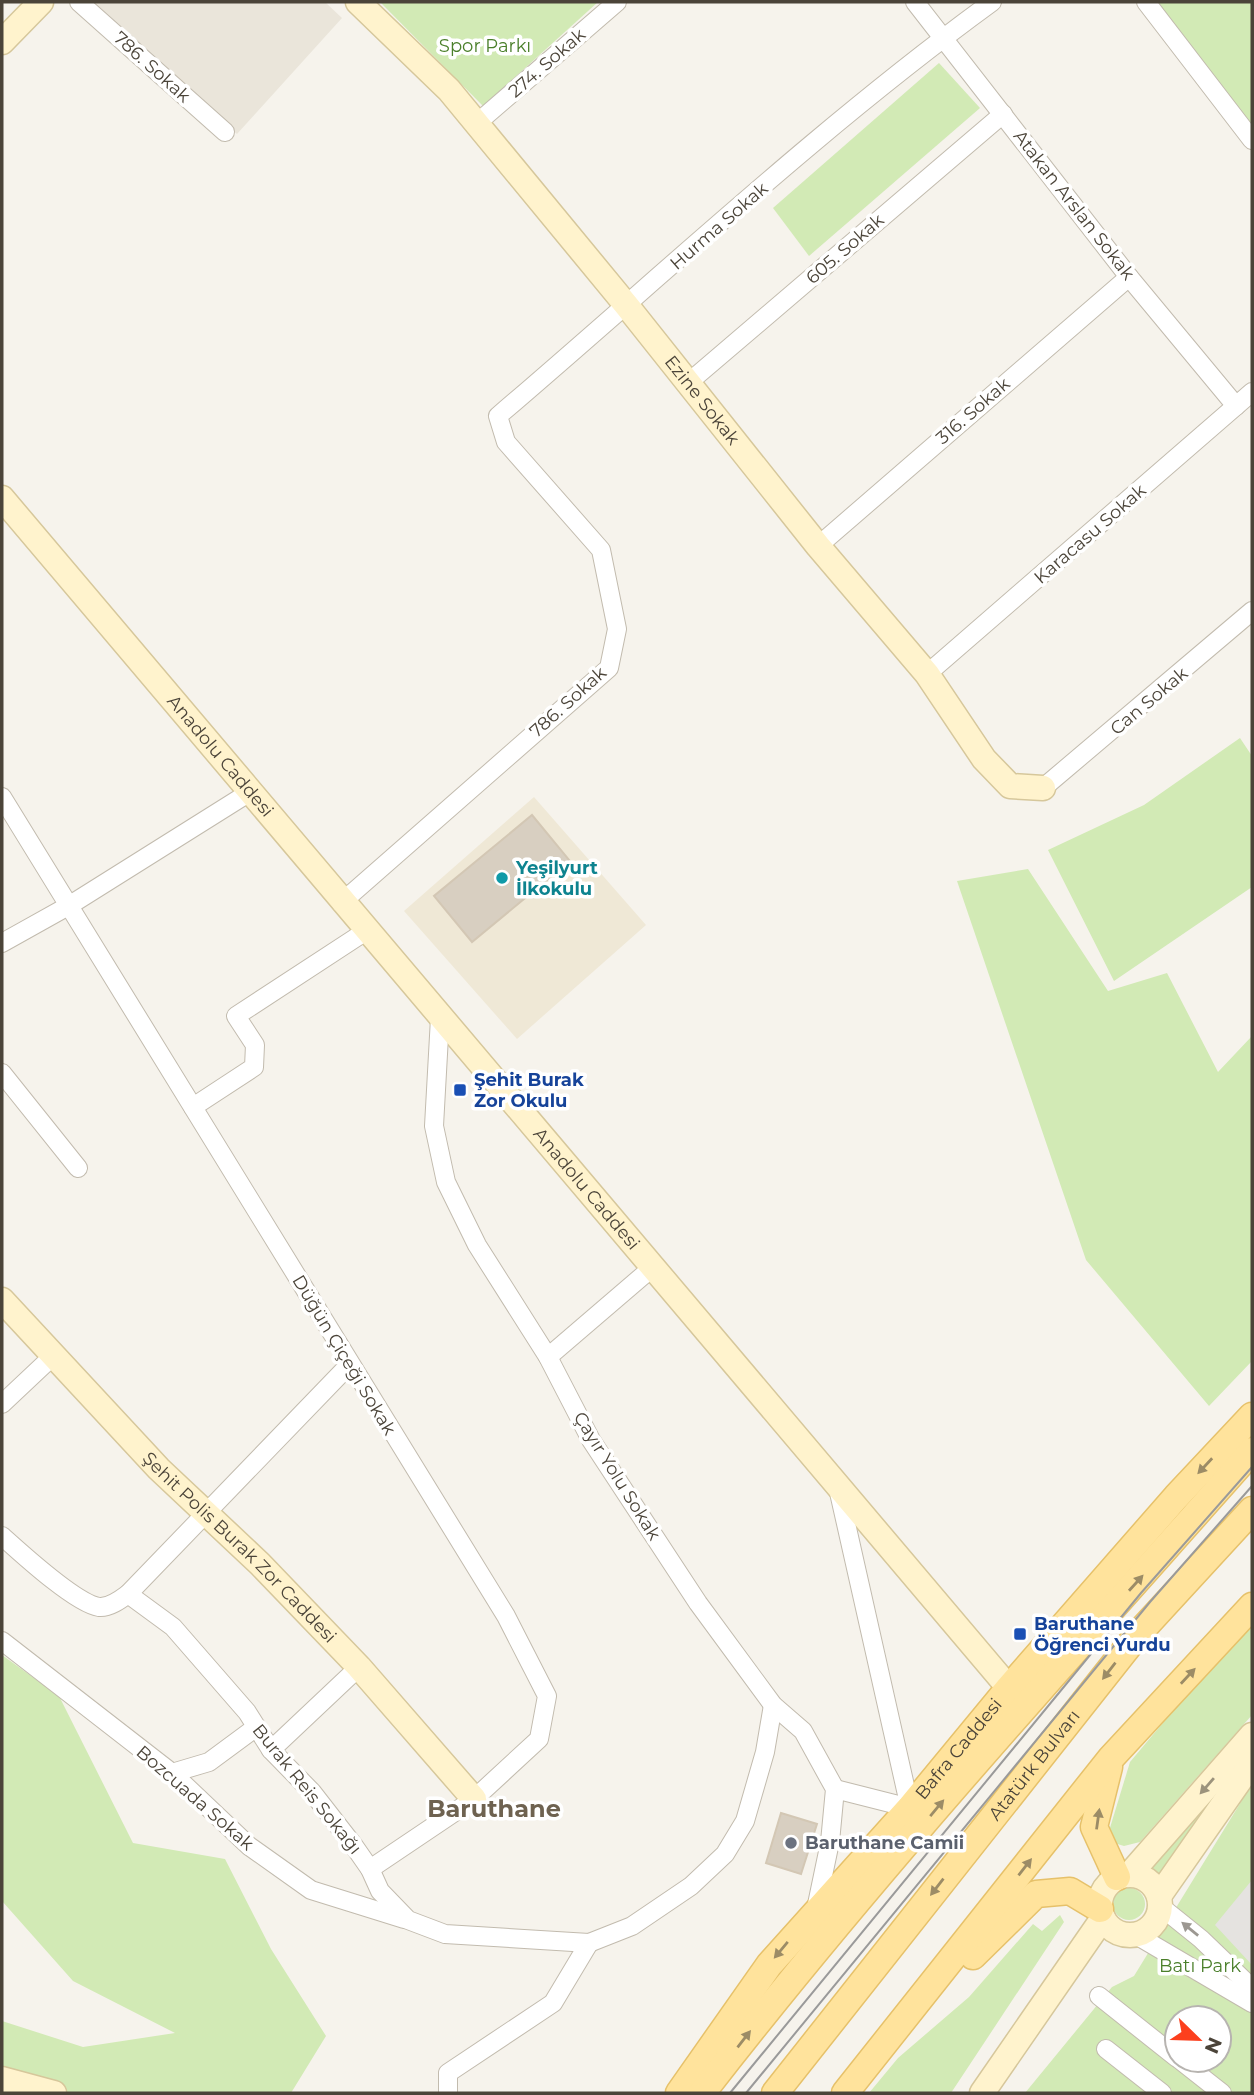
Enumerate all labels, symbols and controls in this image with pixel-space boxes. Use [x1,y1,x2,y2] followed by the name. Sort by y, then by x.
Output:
[504,23,590,102] street label: 274. Sokak
[109,27,195,107] street label: 786. Sokak
[439,35,531,57] park label: Spor Parkı
[1009,126,1139,284] street label: Atakan Arslan Sokak
[666,177,773,275] street label: Hurma Sokak
[802,209,889,289] street label: 605. Sokak
[660,351,744,450] street label: Ezine Sokak
[932,373,1015,449] street label: 316. Sokak
[1030,479,1151,589] street label: Karacasu Sokak
[525,662,611,742] street label: 786. Sokak
[1106,662,1192,740] street label: Can Sokak
[162,690,278,822] street label: Anadolu Caddesi
[515,857,598,900] place label: Yeşilyurt İlkokulu
[494,870,510,886] marker: Yeşilyurt İlkokulu
[474,1069,584,1112] place label: Şehit Burak Zor Okulu
[452,1082,468,1098] marker: Şehit Burak Zor Okulu
[529,1123,644,1254] street label: Anadolu Caddesi
[287,1271,401,1439] street label: Düğün Çiçeği Sokak
[569,1408,665,1544] street label: Çayır Yolu Sokak
[138,1447,341,1648] street label: Şehit Polis Burak Zor Caddesi
[1198,1457,1214,1474] one-way arrow
[1128,1574,1143,1591] one-way arrow
[1034,1613,1171,1656] place label: Baruthane Öğrenci Yurdu
[1012,1626,1028,1642] marker: Baruthane Öğrenci Yurdu
[1101,1661,1116,1679] one-way arrow
[1180,1667,1196,1685] one-way arrow
[911,1694,1007,1804] street label: Bafra Caddesi
[984,1705,1085,1825] street label: Atatürk Bulvarı
[248,1719,366,1859] street label: Burak Reis Sokağı
[132,1741,258,1855] street label: Bozcuada Sokak
[1199,1777,1215,1795] one-way arrow
[427,1794,561,1823] district label: Baruthane
[929,1800,944,1817] one-way arrow
[1092,1808,1103,1830] one-way arrow
[805,1832,964,1854] place label: Baruthane Camii
[783,1835,799,1851] marker: Baruthane Camii
[1017,1859,1032,1877] one-way arrow
[930,1879,945,1896] one-way arrow
[1181,1922,1199,1937] one-way arrow
[774,1941,789,1959] one-way arrow
[1159,1955,1241,1977] park label: Batı Park
[1163,2004,1233,2074] north arrow
[736,2031,751,2049] one-way arrow
[1200,2034,1227,2057] text: N

